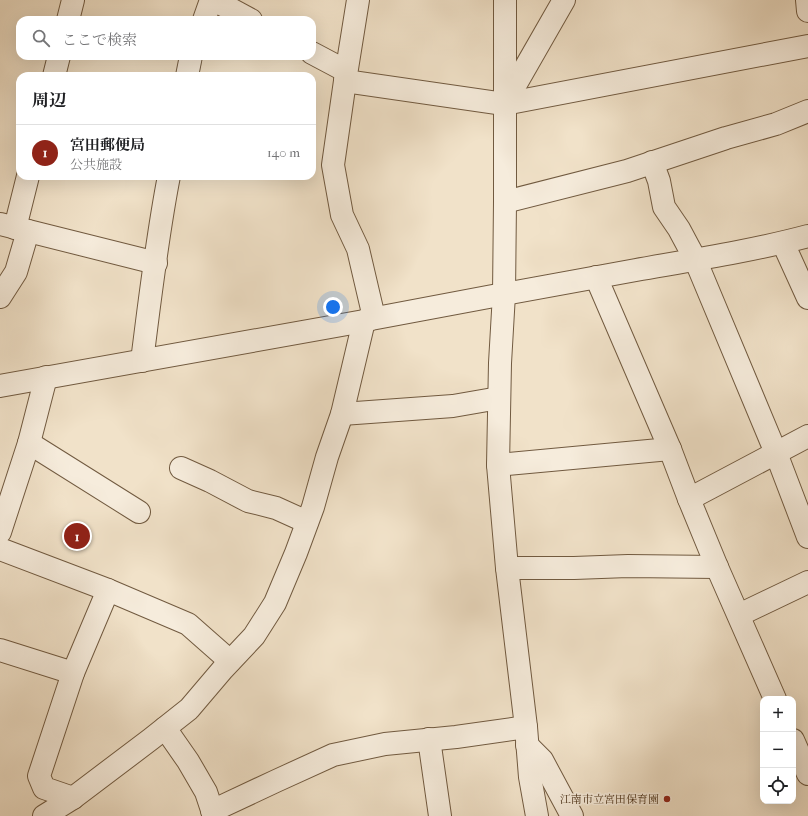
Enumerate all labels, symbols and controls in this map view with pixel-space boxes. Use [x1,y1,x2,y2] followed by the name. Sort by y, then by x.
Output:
[16,16,316,60] search box
[30,27,52,49] icon: search
[62,31,137,49] text: ここで検索
[32,90,66,110] text: 周辺
[70,136,145,154] text: 宮田郵便局
[43,145,47,160] text: 1
[267,145,300,160] text: 140 m
[70,157,122,172] text: 公共施設
[323,297,343,317] your location
[64,521,90,551] pin: 1
[760,696,796,804] map controls
[760,696,796,732] button: +
[760,732,796,768] button: −
[760,768,796,804] button: locate
[560,793,659,806] place label: 江南市立宮田保育園
[662,794,672,804] marker: 江南市立宮田保育園

